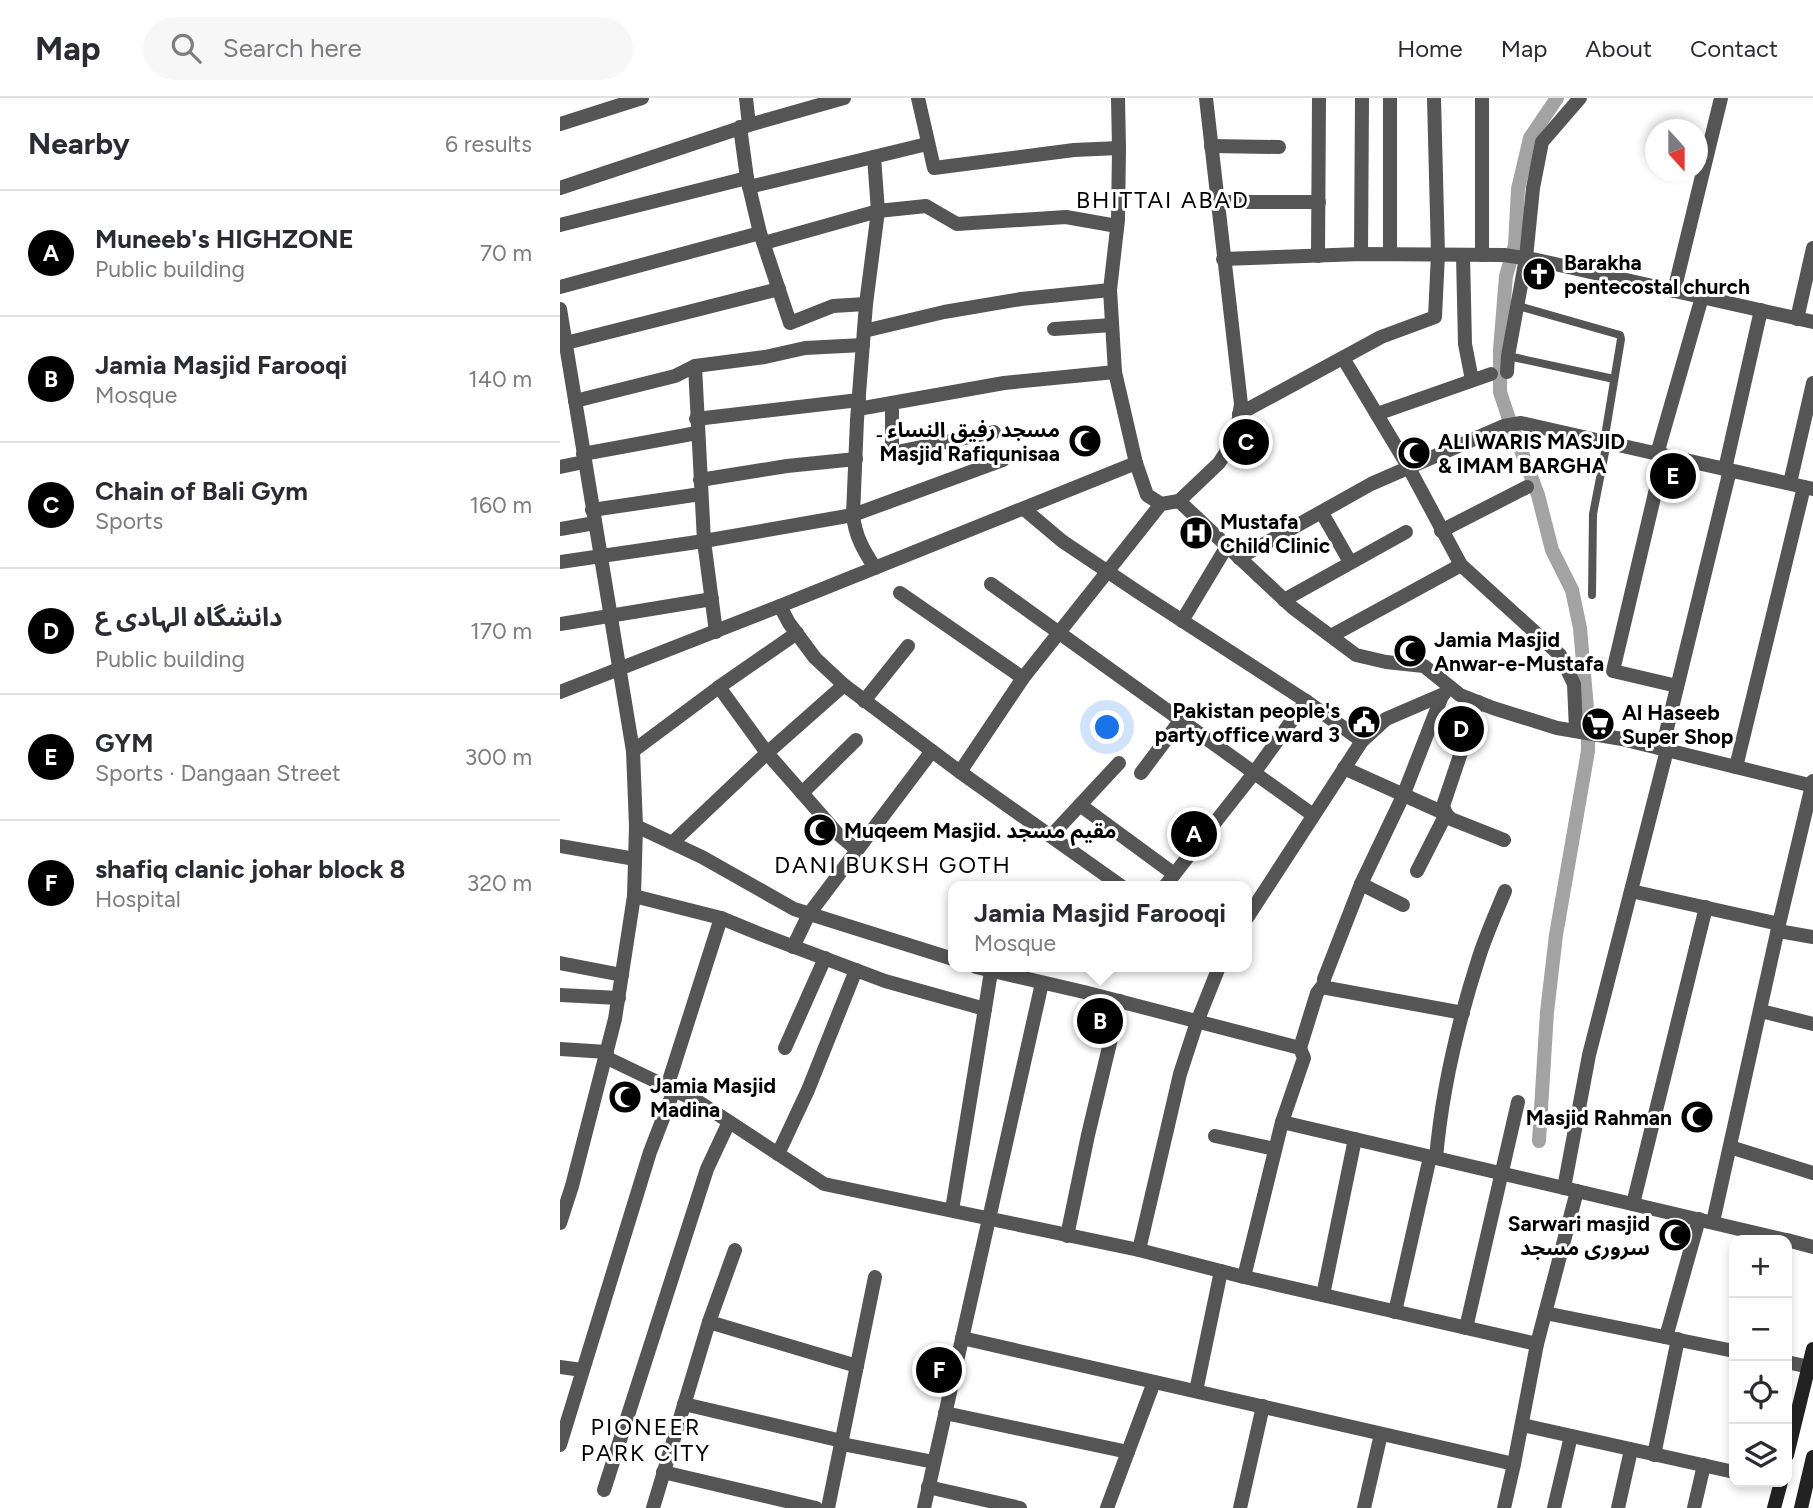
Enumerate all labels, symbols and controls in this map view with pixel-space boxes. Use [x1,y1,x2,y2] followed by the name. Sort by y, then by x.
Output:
[143,17,633,80] search box
[35,29,101,68] text: Map
[167,29,205,67] icon: search
[223,32,362,64] text: Search here
[1397,34,1463,63] text: Home
[1501,34,1547,63] text: Map
[1585,34,1652,63] text: About
[1690,34,1778,63] text: Contact
[1645,119,1708,182] north arrow
[28,125,130,162] text: Nearby
[445,130,532,158] text: 6 results
[1076,186,1250,214] district label: BHITTAI ABAD
[95,223,354,255] text: Muneeb's HIGHZONE
[43,239,59,267] text: A
[480,239,532,267] text: 70 m
[1564,250,1750,299] place label: Barakha pentecostal church
[95,255,245,283] text: Public building
[1520,255,1558,293] church icon: Barakha pentecostal church
[95,349,347,381] text: Jamia Masjid Farooqi
[44,365,58,393] text: B
[468,365,532,393] text: 140 m
[95,381,177,409] text: Mosque
[1223,416,1269,468] pin: C
[876,417,1060,466] place label: مسجد رفیق النساء ۔ Masjid Rafiqunisaa
[1066,422,1104,460] mosque icon: مسجد رفیق النساء ۔ Masjid Rafiqunisaa
[1438,429,1625,478] place label: ALI WARIS MASJID & IMAM BARGHA
[1395,434,1433,472] mosque icon: ALI WARIS MASJID & IMAM BARGHA
[1650,450,1696,502] pin: E
[95,475,308,507] text: Chain of Bali Gym
[43,491,59,519] text: C
[469,491,532,519] text: 160 m
[95,507,163,535] text: Sports
[1220,509,1331,558] place label: Mustafa Child Clinic
[1177,514,1215,552] hospital icon: Mustafa Child Clinic
[95,601,282,633] text: دانشگاہ الہادی ع
[43,617,59,645] text: D
[470,617,532,645] text: 170 m
[1434,627,1604,676] place label: Jamia Masjid Anwar-e-Mustafa
[1391,632,1429,670] mosque icon: Jamia Masjid Anwar-e-Mustafa
[95,645,245,673] text: Public building
[1155,698,1340,747] place label: Pakistan people's party office ward 3
[1622,700,1733,749] place label: Al Haseeb Super Shop
[1345,703,1383,741] public building icon: Pakistan people's party office ward 3
[1438,703,1484,755] pin: D
[1579,705,1617,743] supermarket icon: Al Haseeb Super Shop
[1090,710,1124,744] your location
[95,727,153,759] text: GYM
[44,743,58,771] text: E
[465,743,532,771] text: 300 m
[95,759,341,787] text: Sports · Dangaan Street
[1171,808,1217,860] pin: A
[801,811,839,849] mosque icon: Muqeem Masjid. مقیم مسجد
[844,818,1116,846] place label: Muqeem Masjid. مقیم مسجد
[774,851,1012,879] district label: DANI BUKSH GOTH
[95,853,406,885] text: shafiq clanic johar block 8
[45,869,57,897] text: F
[467,869,532,897] text: 320 m
[948,881,1252,972] popup
[95,885,181,913] text: Hospital
[974,897,1226,929] text: Jamia Masjid Farooqi
[974,929,1056,957] text: Mosque
[1077,995,1123,1047] pin: B
[650,1073,776,1122] place label: Jamia Masjid Madina
[606,1078,644,1116] mosque icon: Jamia Masjid Madina
[1678,1098,1716,1136] mosque icon: Masjid Rahman
[1526,1105,1672,1130] place label: Masjid Rahman
[1508,1211,1650,1260] place label: Sarwari masjid سروری مسجد
[1656,1216,1694,1254] mosque icon: Sarwari masjid سروری مسجد
[1729,1235,1792,1487] map controls
[1729,1235,1792,1298] button: +
[1729,1298,1792,1361] button: −
[916,1344,962,1396] pin: F
[1729,1361,1792,1424] button: locate
[581,1413,711,1467] district label: PIONEER PARK CITY
[1729,1424,1792,1487] button: layers

